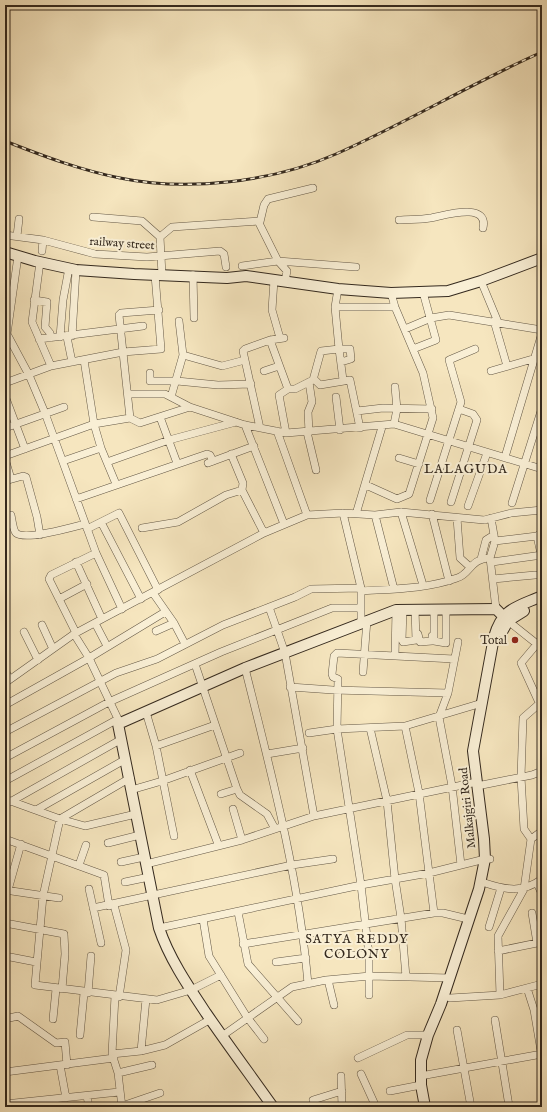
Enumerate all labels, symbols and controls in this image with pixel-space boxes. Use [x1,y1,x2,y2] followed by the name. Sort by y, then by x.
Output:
[89,234,155,253] street label: railway street
[424,461,508,478] district label: LALAGUDA
[480,633,508,648] place label: Total
[510,635,520,645] marker: Total
[456,766,479,849] street label: Malkajgiri Road
[305,931,409,963] district label: SATYA REDDY COLONY

